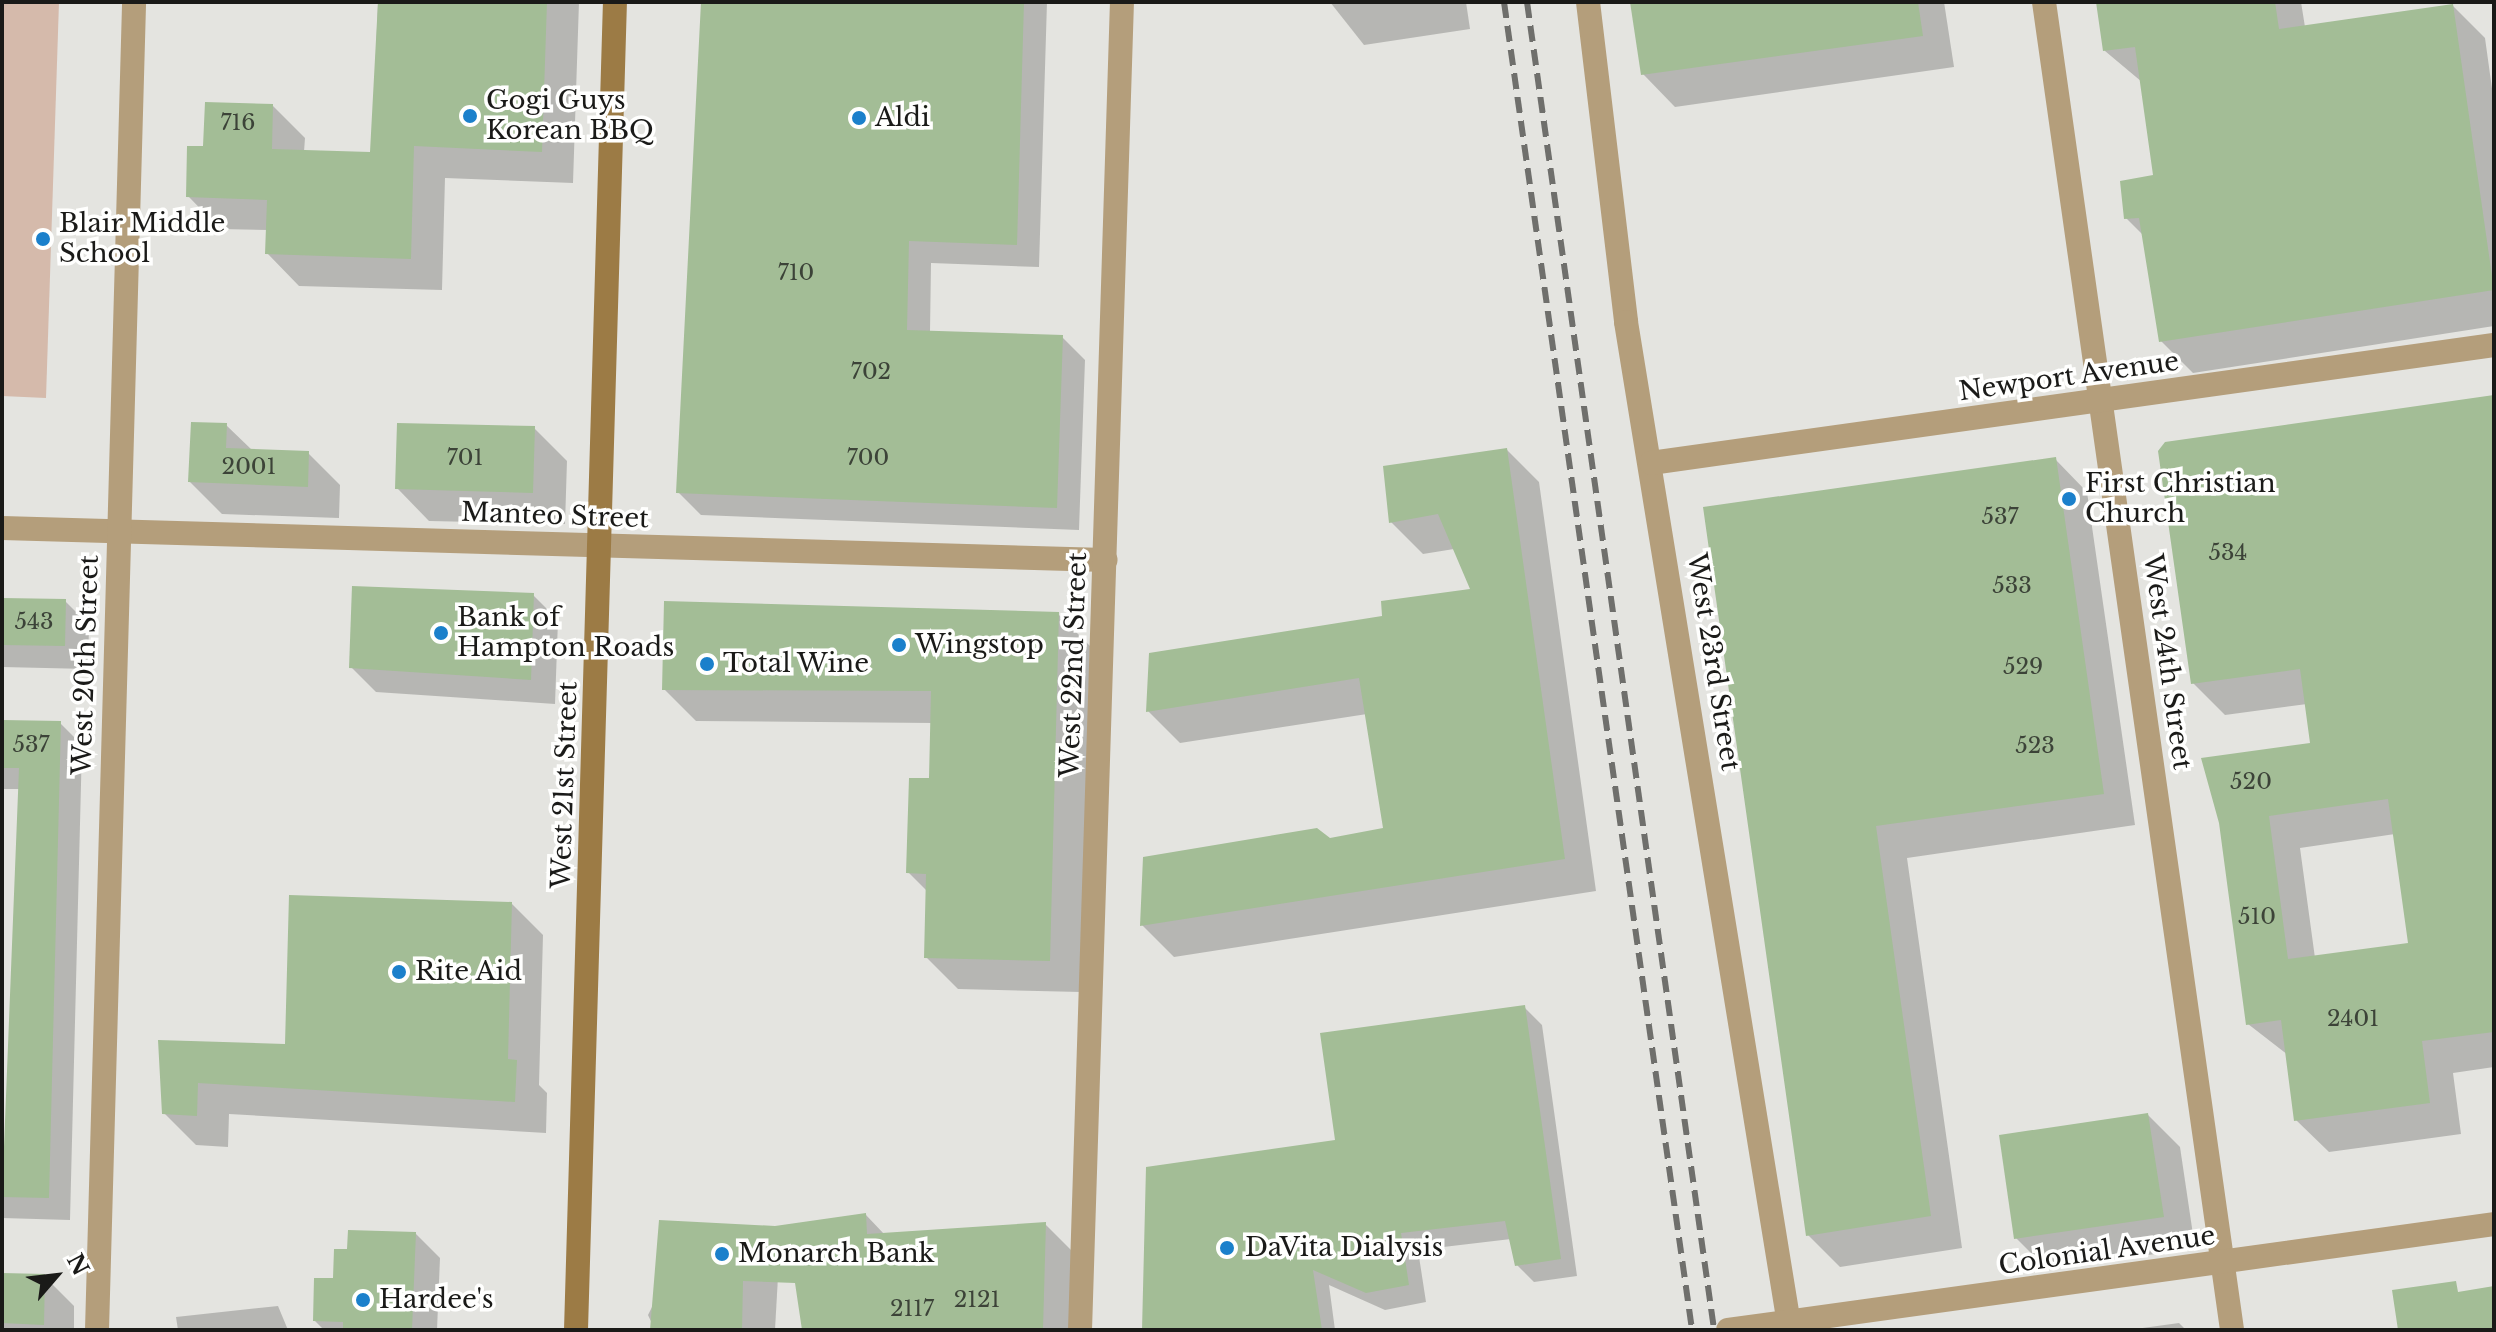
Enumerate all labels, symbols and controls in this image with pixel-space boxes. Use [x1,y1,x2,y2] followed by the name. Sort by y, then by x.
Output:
[486,85,654,146] place label: Gogi Guys Korean BBQ
[875,102,930,134] place label: Aldi
[461,107,479,125] marker: Gogi Guys Korean BBQ
[850,109,868,127] marker: Aldi
[220,110,256,136] house number: 716
[59,208,226,270] place label: Blair Middle School
[34,230,52,248] marker: Blair Middle School
[778,260,814,286] house number: 710
[1957,346,2181,408] street label: Newport Avenue
[851,359,891,385] house number: 702
[447,445,483,471] house number: 701
[847,445,889,471] house number: 700
[222,454,276,480] house number: 2001
[2085,468,2276,530] place label: First Christian Church
[2060,490,2078,508] marker: First Christian Church
[460,497,650,535] street label: Manteo Street
[1981,504,2019,530] house number: 537
[2209,540,2247,566] house number: 534
[1680,551,1746,773] street label: West 23rd Street
[1054,552,1094,778] street label: West 22nd Street
[2136,552,2198,772] street label: West 24th Street
[67,554,105,776] street label: West 20th Street
[1992,573,2032,599] house number: 533
[457,602,674,664] place label: Bank of Hampton Roads
[15,609,53,635] house number: 543
[432,624,450,642] marker: Bank of Hampton Roads
[915,629,1044,661] place label: Wingstop
[890,636,908,654] marker: Wingstop
[723,648,870,680] place label: Total Wine
[2003,654,2043,680] house number: 529
[698,655,716,673] marker: Total Wine
[546,681,584,889] street label: West 21st Street
[12,732,50,758] house number: 537
[2015,733,2055,759] house number: 523
[2230,769,2272,795] house number: 520
[2238,904,2276,930] house number: 510
[415,956,523,988] place label: Rite Aid
[390,963,408,981] marker: Rite Aid
[2327,1006,2379,1032] house number: 2401
[1996,1220,2218,1282] street label: Colonial Avenue
[1245,1232,1443,1264] place label: DaVita Dialysis
[16,1236,96,1316] north arrow
[1216,1237,1238,1259] marker: DaVita Dialysis
[738,1238,935,1270] place label: Monarch Bank
[713,1245,731,1263] marker: Monarch Bank
[61,1249,94,1280] text: N
[379,1284,494,1316] place label: Hardee's
[954,1287,1000,1313] house number: 2121
[354,1291,372,1309] marker: Hardee's
[890,1296,934,1322] house number: 2117

